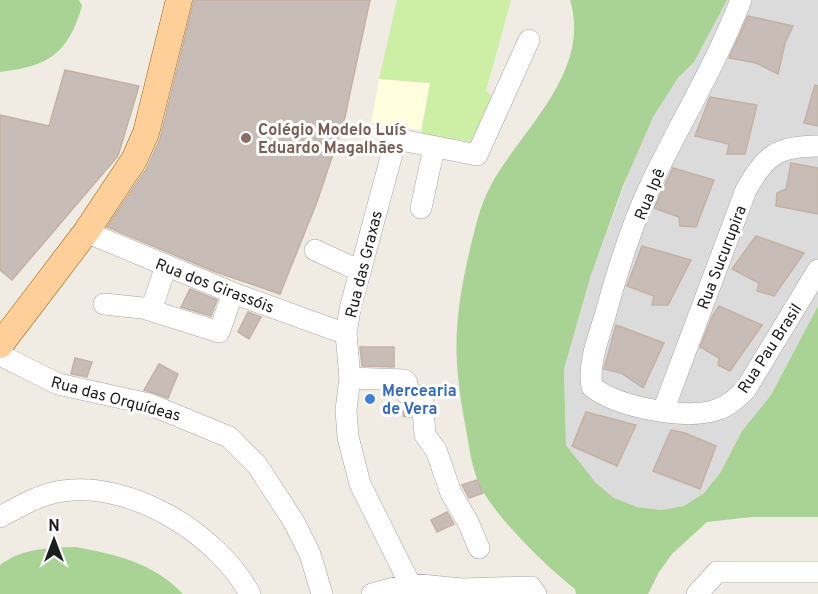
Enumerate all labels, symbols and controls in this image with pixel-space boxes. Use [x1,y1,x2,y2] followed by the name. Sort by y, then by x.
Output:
[258,121,407,159] place label: Colégio Modelo Luís Eduardo Magalhães
[239,131,253,145] marker: Colégio Modelo Luís Eduardo Magalhães
[631,166,671,224] street label: Rua Ipê
[694,203,752,313] street label: Rua Sucurupira
[342,209,388,320] street label: Rua das Graxas
[152,255,276,319] street label: Rua dos Girassóis
[734,300,807,398] street label: Rua Pau Brasil
[48,373,183,427] street label: Rua das Orquídeas
[382,382,457,420] place label: Mercearia de Vera
[363,392,377,406] marker: Mercearia de Vera
[24,510,84,570] north arrow
[48,517,60,537] text: N

